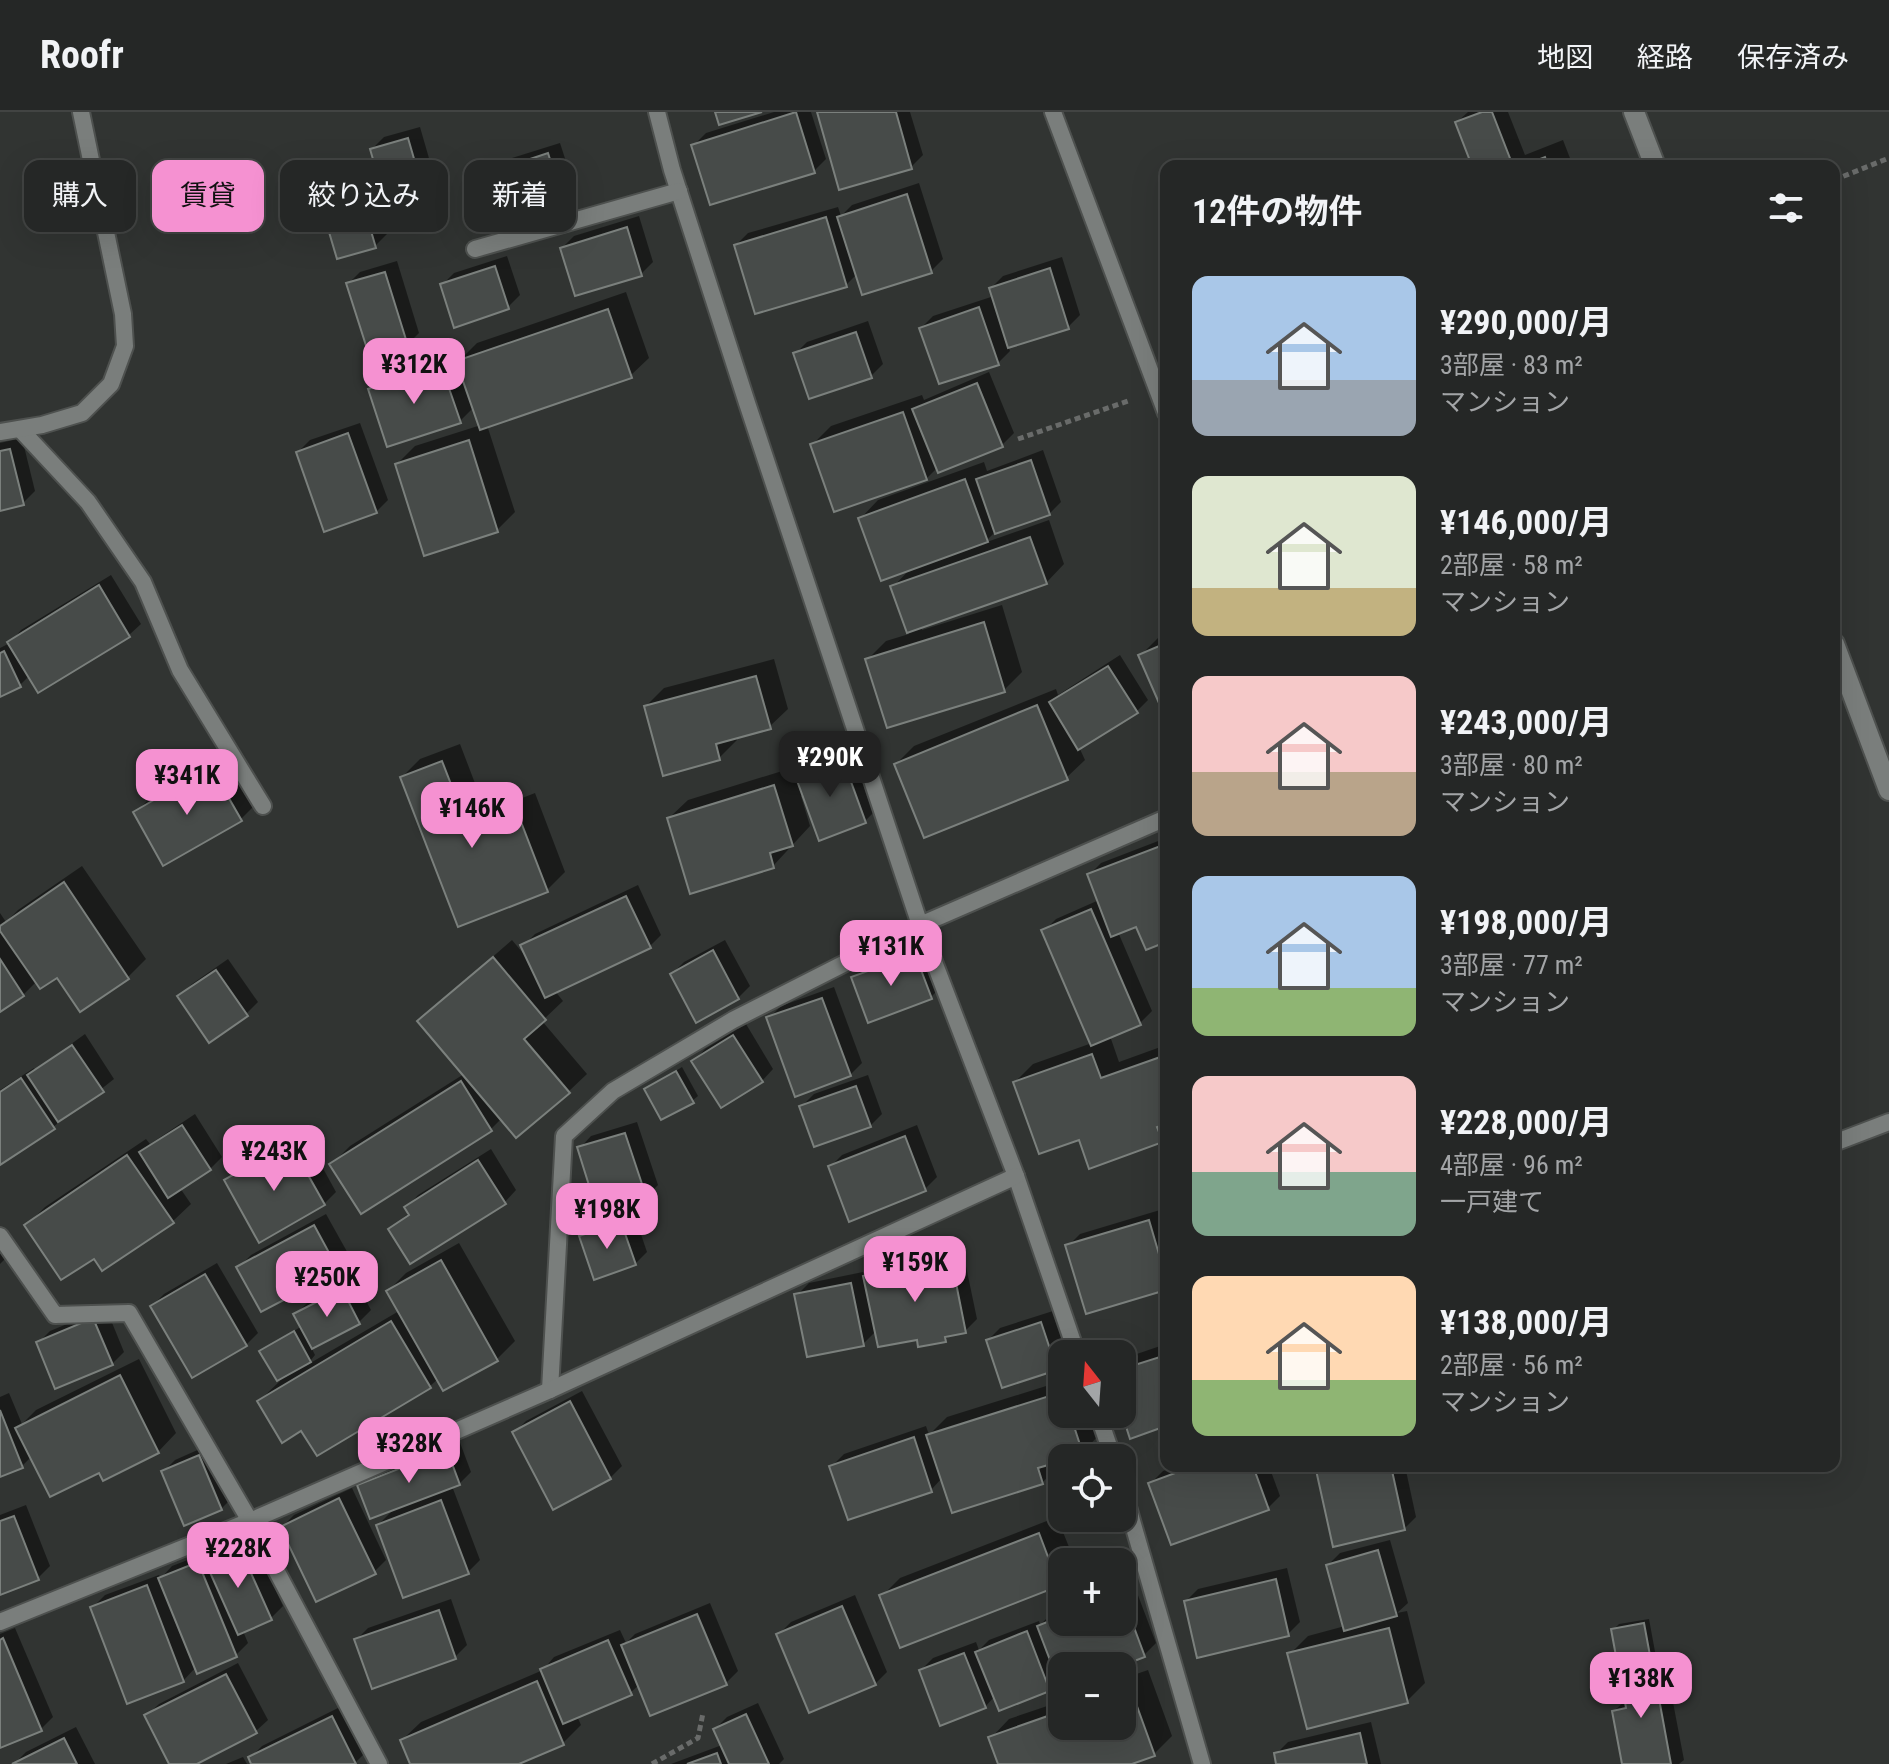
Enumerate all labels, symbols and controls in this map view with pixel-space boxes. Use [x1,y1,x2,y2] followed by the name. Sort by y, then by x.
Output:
[40,33,124,77] text: Roofr
[1537,41,1593,74] text: 地図
[1637,41,1693,74] text: 経路
[1737,41,1849,74] text: 保存済み
[24,160,136,232] chip: 購入
[152,160,264,232] chip: 賃貸
[280,160,448,232] chip: 絞り込み
[464,160,576,232] chip: 新着
[1764,186,1808,230] icon: filters
[1192,191,1362,231] text: 12件の物件
[1440,302,1613,342] text: ¥290,000/月
[1256,308,1352,404] icon: home
[358,338,470,406] pin: ¥312K
[381,349,447,379] text: ¥312K
[1440,350,1583,380] text: 3部屋 · 83 m²
[1440,387,1570,417] text: マンション
[1440,502,1613,542] text: ¥146,000/月
[1256,508,1352,604] icon: home
[1440,550,1583,580] text: 2部屋 · 58 m²
[1440,587,1570,617] text: マンション
[1440,702,1613,742] text: ¥243,000/月
[1256,708,1352,804] icon: home
[774,731,886,799] pin: ¥290K
[797,742,863,772] text: ¥290K
[131,749,243,817] pin: ¥341K
[1440,750,1583,780] text: 3部屋 · 80 m²
[154,760,220,790] text: ¥341K
[416,782,528,850] pin: ¥146K
[1440,787,1570,817] text: マンション
[439,793,505,823] text: ¥146K
[1440,902,1613,942] text: ¥198,000/月
[1256,908,1352,1004] icon: home
[835,920,947,988] pin: ¥131K
[858,931,924,961] text: ¥131K
[1440,950,1583,980] text: 3部屋 · 77 m²
[1440,987,1570,1017] text: マンション
[1440,1102,1613,1142] text: ¥228,000/月
[1256,1108,1352,1204] icon: home
[218,1125,330,1193] pin: ¥243K
[241,1136,307,1166] text: ¥243K
[1440,1150,1583,1180] text: 4部屋 · 96 m²
[551,1183,663,1251] pin: ¥198K
[1440,1187,1544,1217] text: 一戸建て
[574,1194,640,1224] text: ¥198K
[859,1236,971,1304] pin: ¥159K
[882,1247,948,1277] text: ¥159K
[271,1251,383,1319] pin: ¥250K
[294,1262,360,1292] text: ¥250K
[1440,1302,1613,1342] text: ¥138,000/月
[1256,1308,1352,1404] icon: home
[1048,1340,1136,1428] north arrow
[1048,1340,1136,1740] map controls
[1440,1350,1583,1380] text: 2部屋 · 56 m²
[1440,1387,1570,1417] text: マンション
[353,1417,465,1485] pin: ¥328K
[376,1428,442,1458] text: ¥328K
[1048,1444,1136,1532] button: locate
[182,1522,294,1590] pin: ¥228K
[205,1533,271,1563] text: ¥228K
[1048,1548,1136,1636] button: +
[1048,1652,1136,1740] button: −
[1585,1652,1697,1720] pin: ¥138K
[1608,1663,1674,1693] text: ¥138K

